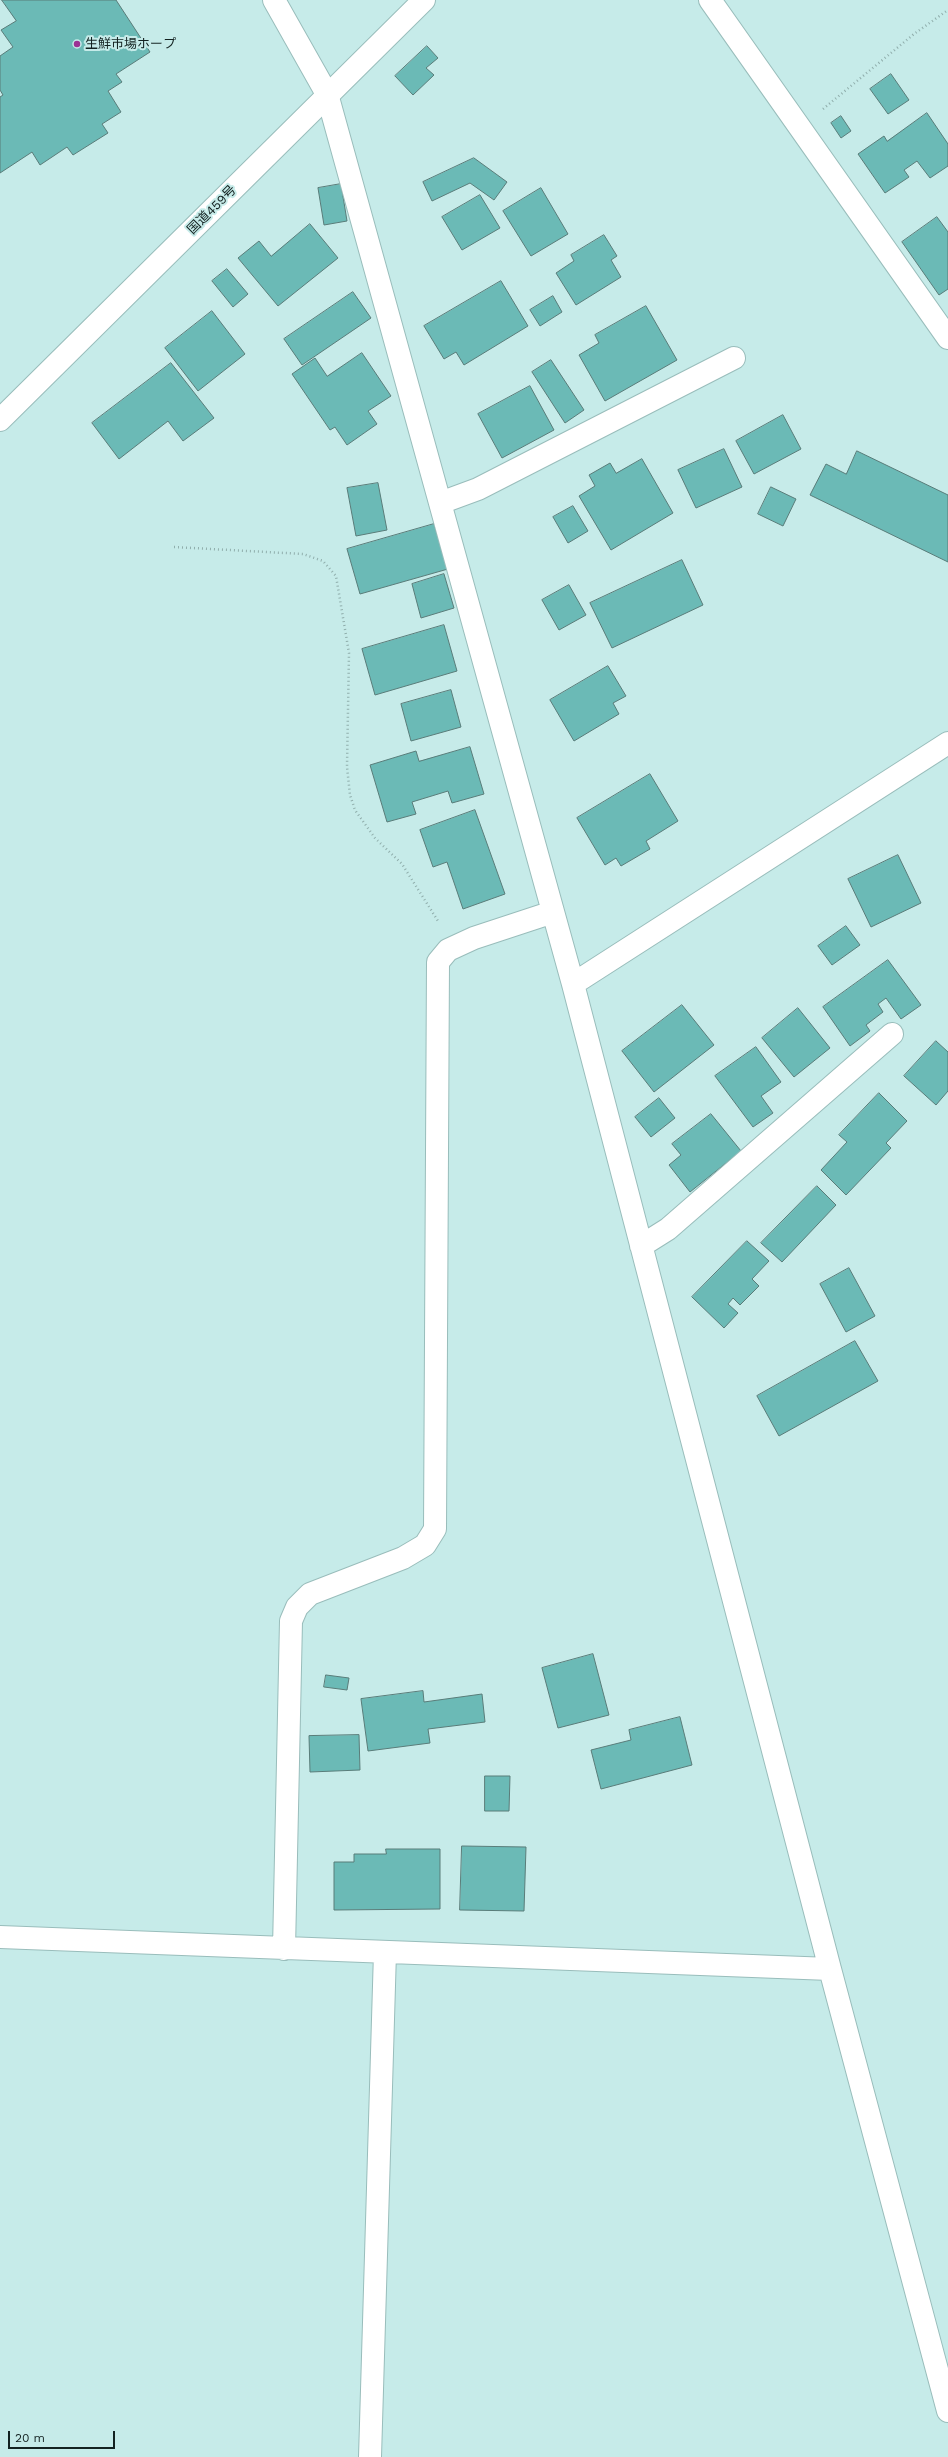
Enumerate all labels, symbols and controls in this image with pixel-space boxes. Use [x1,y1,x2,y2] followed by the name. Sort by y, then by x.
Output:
[85,36,176,52] place label: 生鮮市場ホープ
[72,39,82,49] marker: 生鮮市場ホープ
[184,182,240,238] street label: 国道459号
[10,2423,117,2449] scale bar
[15,2431,45,2445] text: 20 m

